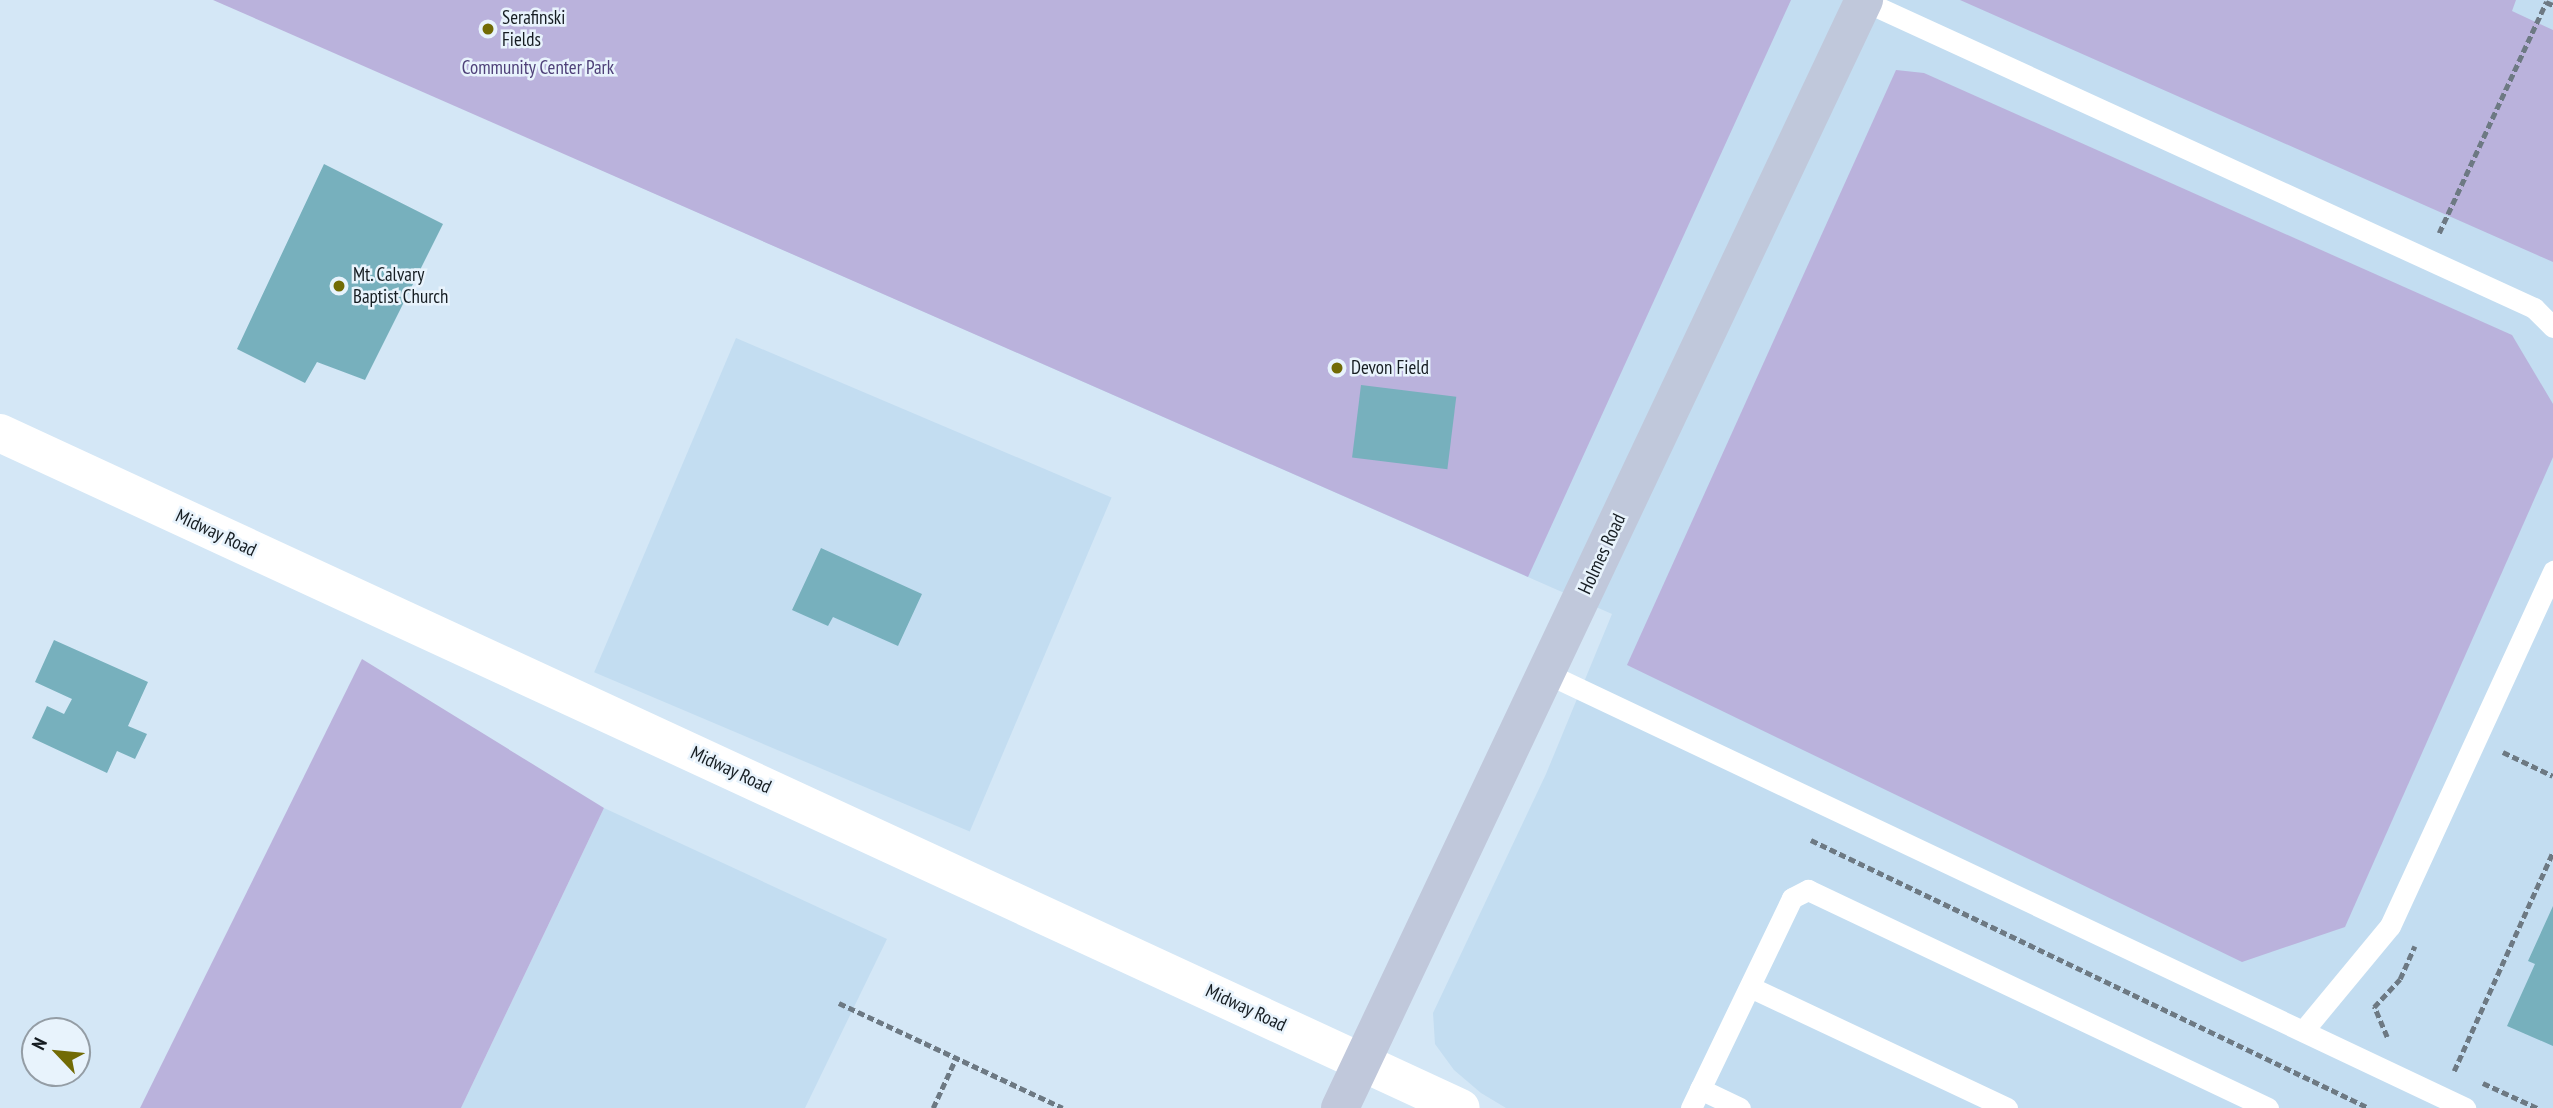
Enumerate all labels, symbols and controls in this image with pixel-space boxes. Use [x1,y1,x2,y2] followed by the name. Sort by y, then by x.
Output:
[502,7,565,51] place label: Serafinski Fields
[480,21,496,37] marker: Serafinski Fields
[462,57,614,79] park label: Community Center Park
[353,264,448,308] place label: Mt. Calvary Baptist Church
[331,278,347,294] marker: Mt. Calvary Baptist Church
[1351,357,1429,379] place label: Devon Field
[1329,360,1345,376] marker: Devon Field
[172,504,260,562] street label: Midway Road
[1574,510,1630,598] street label: Holmes Road
[687,741,775,799] street label: Midway Road
[1202,979,1290,1037] street label: Midway Road
[21,1017,91,1087] north arrow
[26,1034,52,1054] text: N

